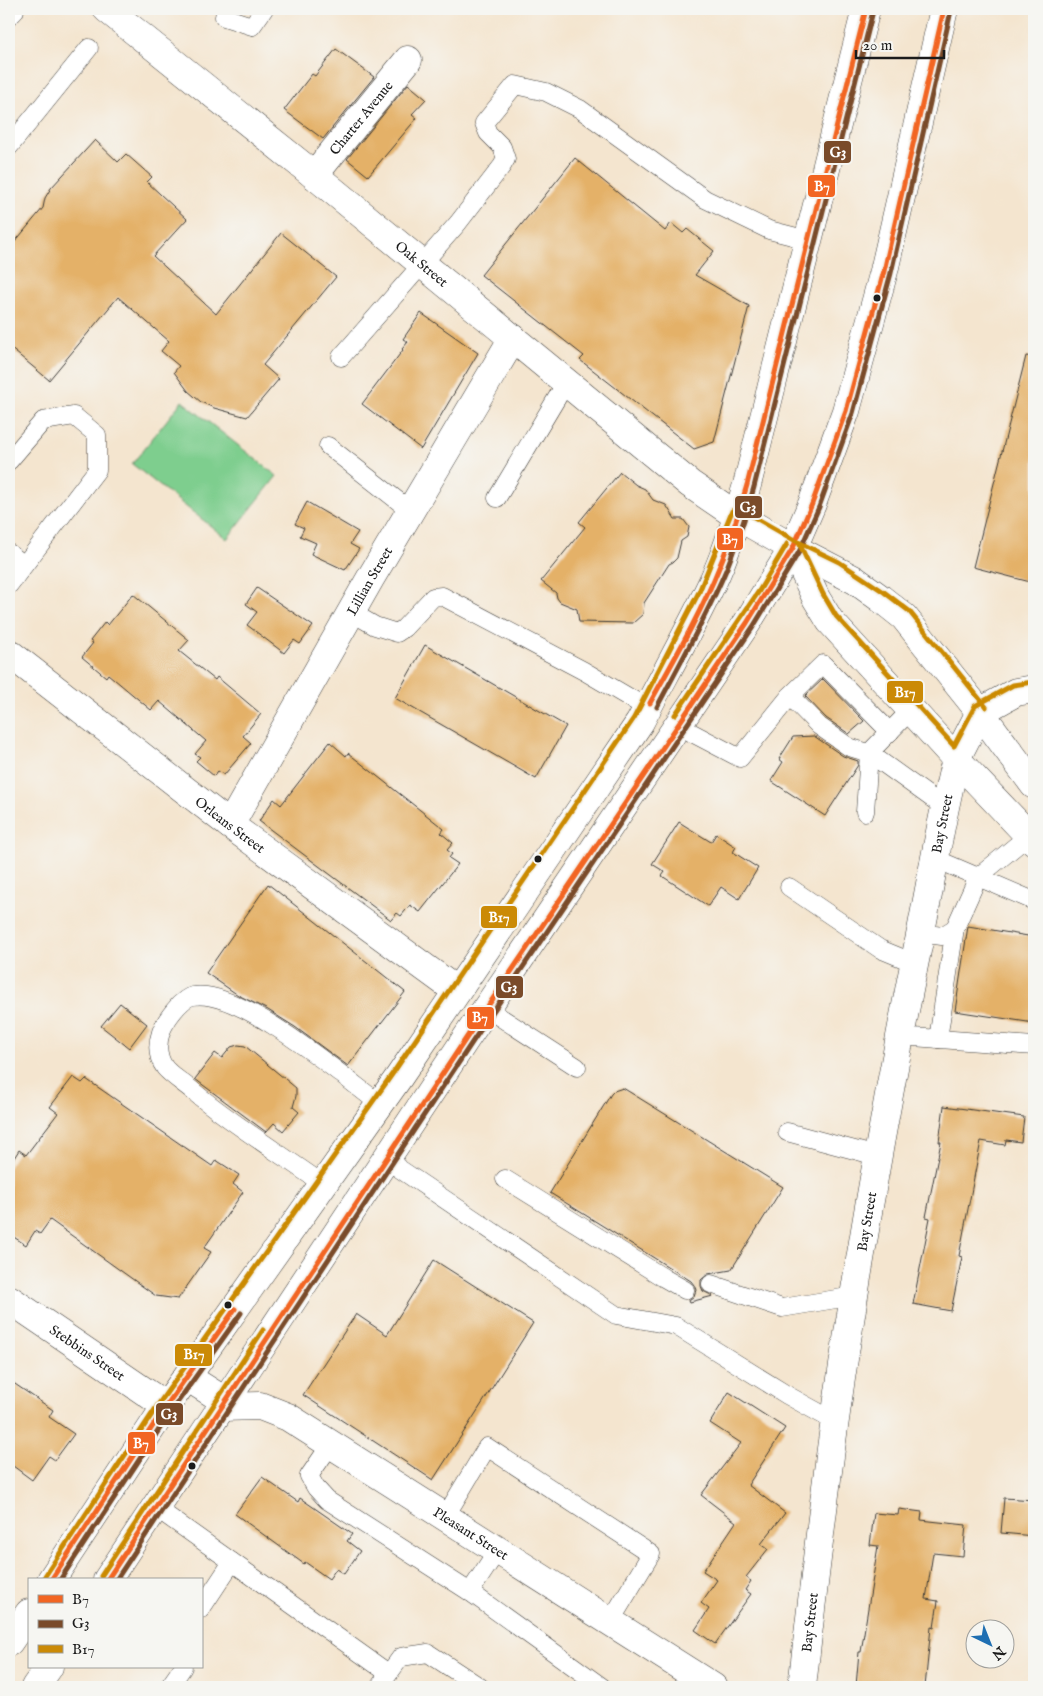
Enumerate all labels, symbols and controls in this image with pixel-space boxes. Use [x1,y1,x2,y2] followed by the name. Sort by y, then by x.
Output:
[856,28,943,60] scale bar
[863,36,893,55] text: 20 m
[326,77,398,159] street label: Charter Avenue
[823,140,852,164] line badge: G3
[830,144,846,162] text: G3
[807,174,836,198] line badge: B7
[814,178,830,196] text: B7
[391,237,451,292] street label: Oak Street
[872,293,882,303] unlabelled marker
[734,495,763,519] line badge: G3
[740,499,756,517] text: G3
[716,527,744,551] line badge: B7
[722,531,738,549] text: B7
[343,544,397,619] street label: Lillian Street
[886,680,924,704] line badge: B17
[894,684,916,702] text: B17
[928,792,957,855] street label: Bay Street
[191,793,268,858] street label: Orleans Street
[533,854,543,864] unlabelled marker
[480,905,518,929] line badge: B17
[488,909,510,927] text: B17
[495,975,524,999] line badge: G3
[501,979,517,997] text: G3
[466,1006,495,1030] line badge: B7
[472,1009,488,1027] text: B7
[854,1190,881,1253] street label: Bay Street
[223,1300,233,1310] unlabelled marker
[46,1321,128,1385] street label: Stebbins Street
[174,1343,213,1367] line badge: B17
[183,1346,205,1364] text: B17
[155,1402,184,1426] line badge: G3
[161,1406,177,1424] text: G3
[127,1431,156,1455] line badge: B7
[133,1435,149,1453] text: B7
[187,1461,197,1471] unlabelled marker
[430,1504,512,1565] street label: Pleasant Street
[28,1578,202,1668] legend
[72,1590,89,1609] text: B7
[798,1592,823,1653] street label: Bay Street
[72,1614,90,1633] text: G3
[966,1618,1016,1668] north arrow
[72,1640,95,1659] text: B17
[988,1641,1009,1663] text: N

